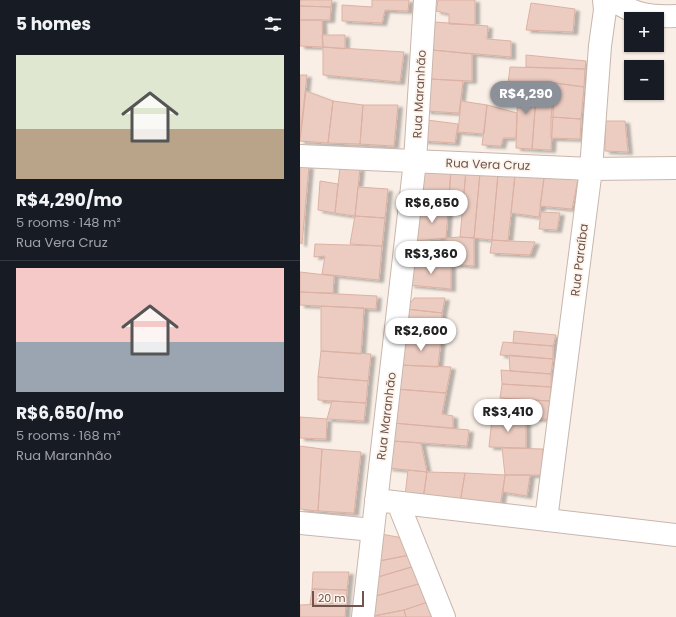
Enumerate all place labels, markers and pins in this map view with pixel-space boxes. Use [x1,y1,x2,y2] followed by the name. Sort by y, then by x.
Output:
[489,81,563,115] pin: R$4,290
[395,190,469,224] pin: R$6,650
[394,241,468,275] pin: R$3,360
[384,318,458,352] pin: R$2,600
[471,399,545,433] pin: R$3,410

